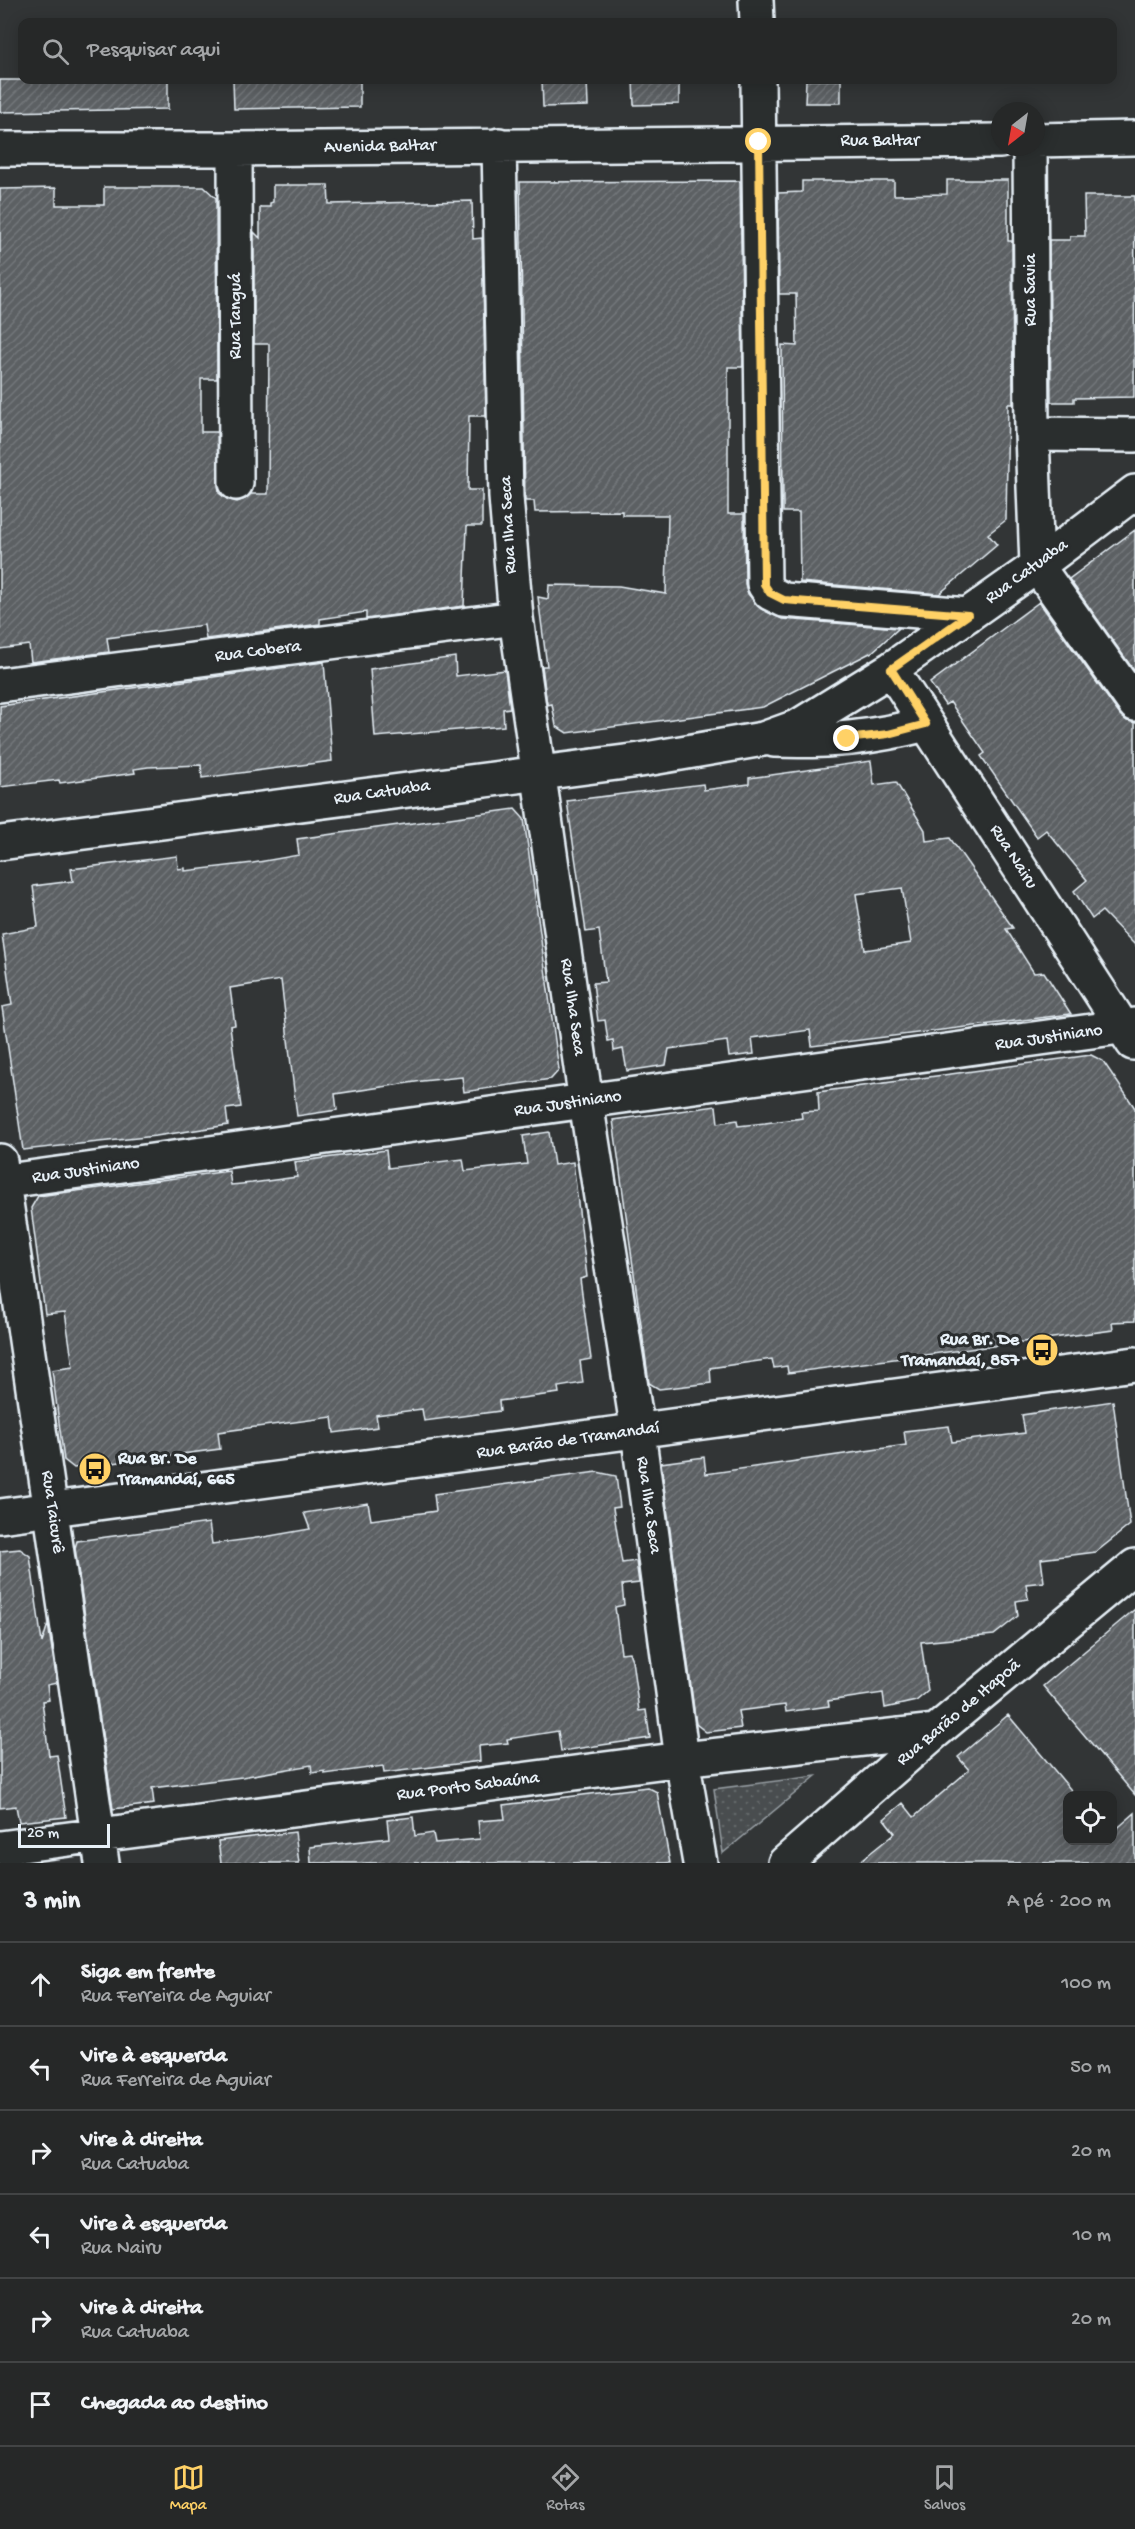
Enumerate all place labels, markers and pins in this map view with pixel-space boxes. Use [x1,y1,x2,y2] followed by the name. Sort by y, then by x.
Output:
[899,1330,1021,1372] place label: Rua Br. De Tramandaí, 857
[1024,1332,1060,1368] bus stop icon: Rua Br. De Tramandaí, 857
[116,1449,235,1491] place label: Rua Br. De Tramandaí, 665
[77,1451,113,1487] bus stop icon: Rua Br. De Tramandaí, 665

